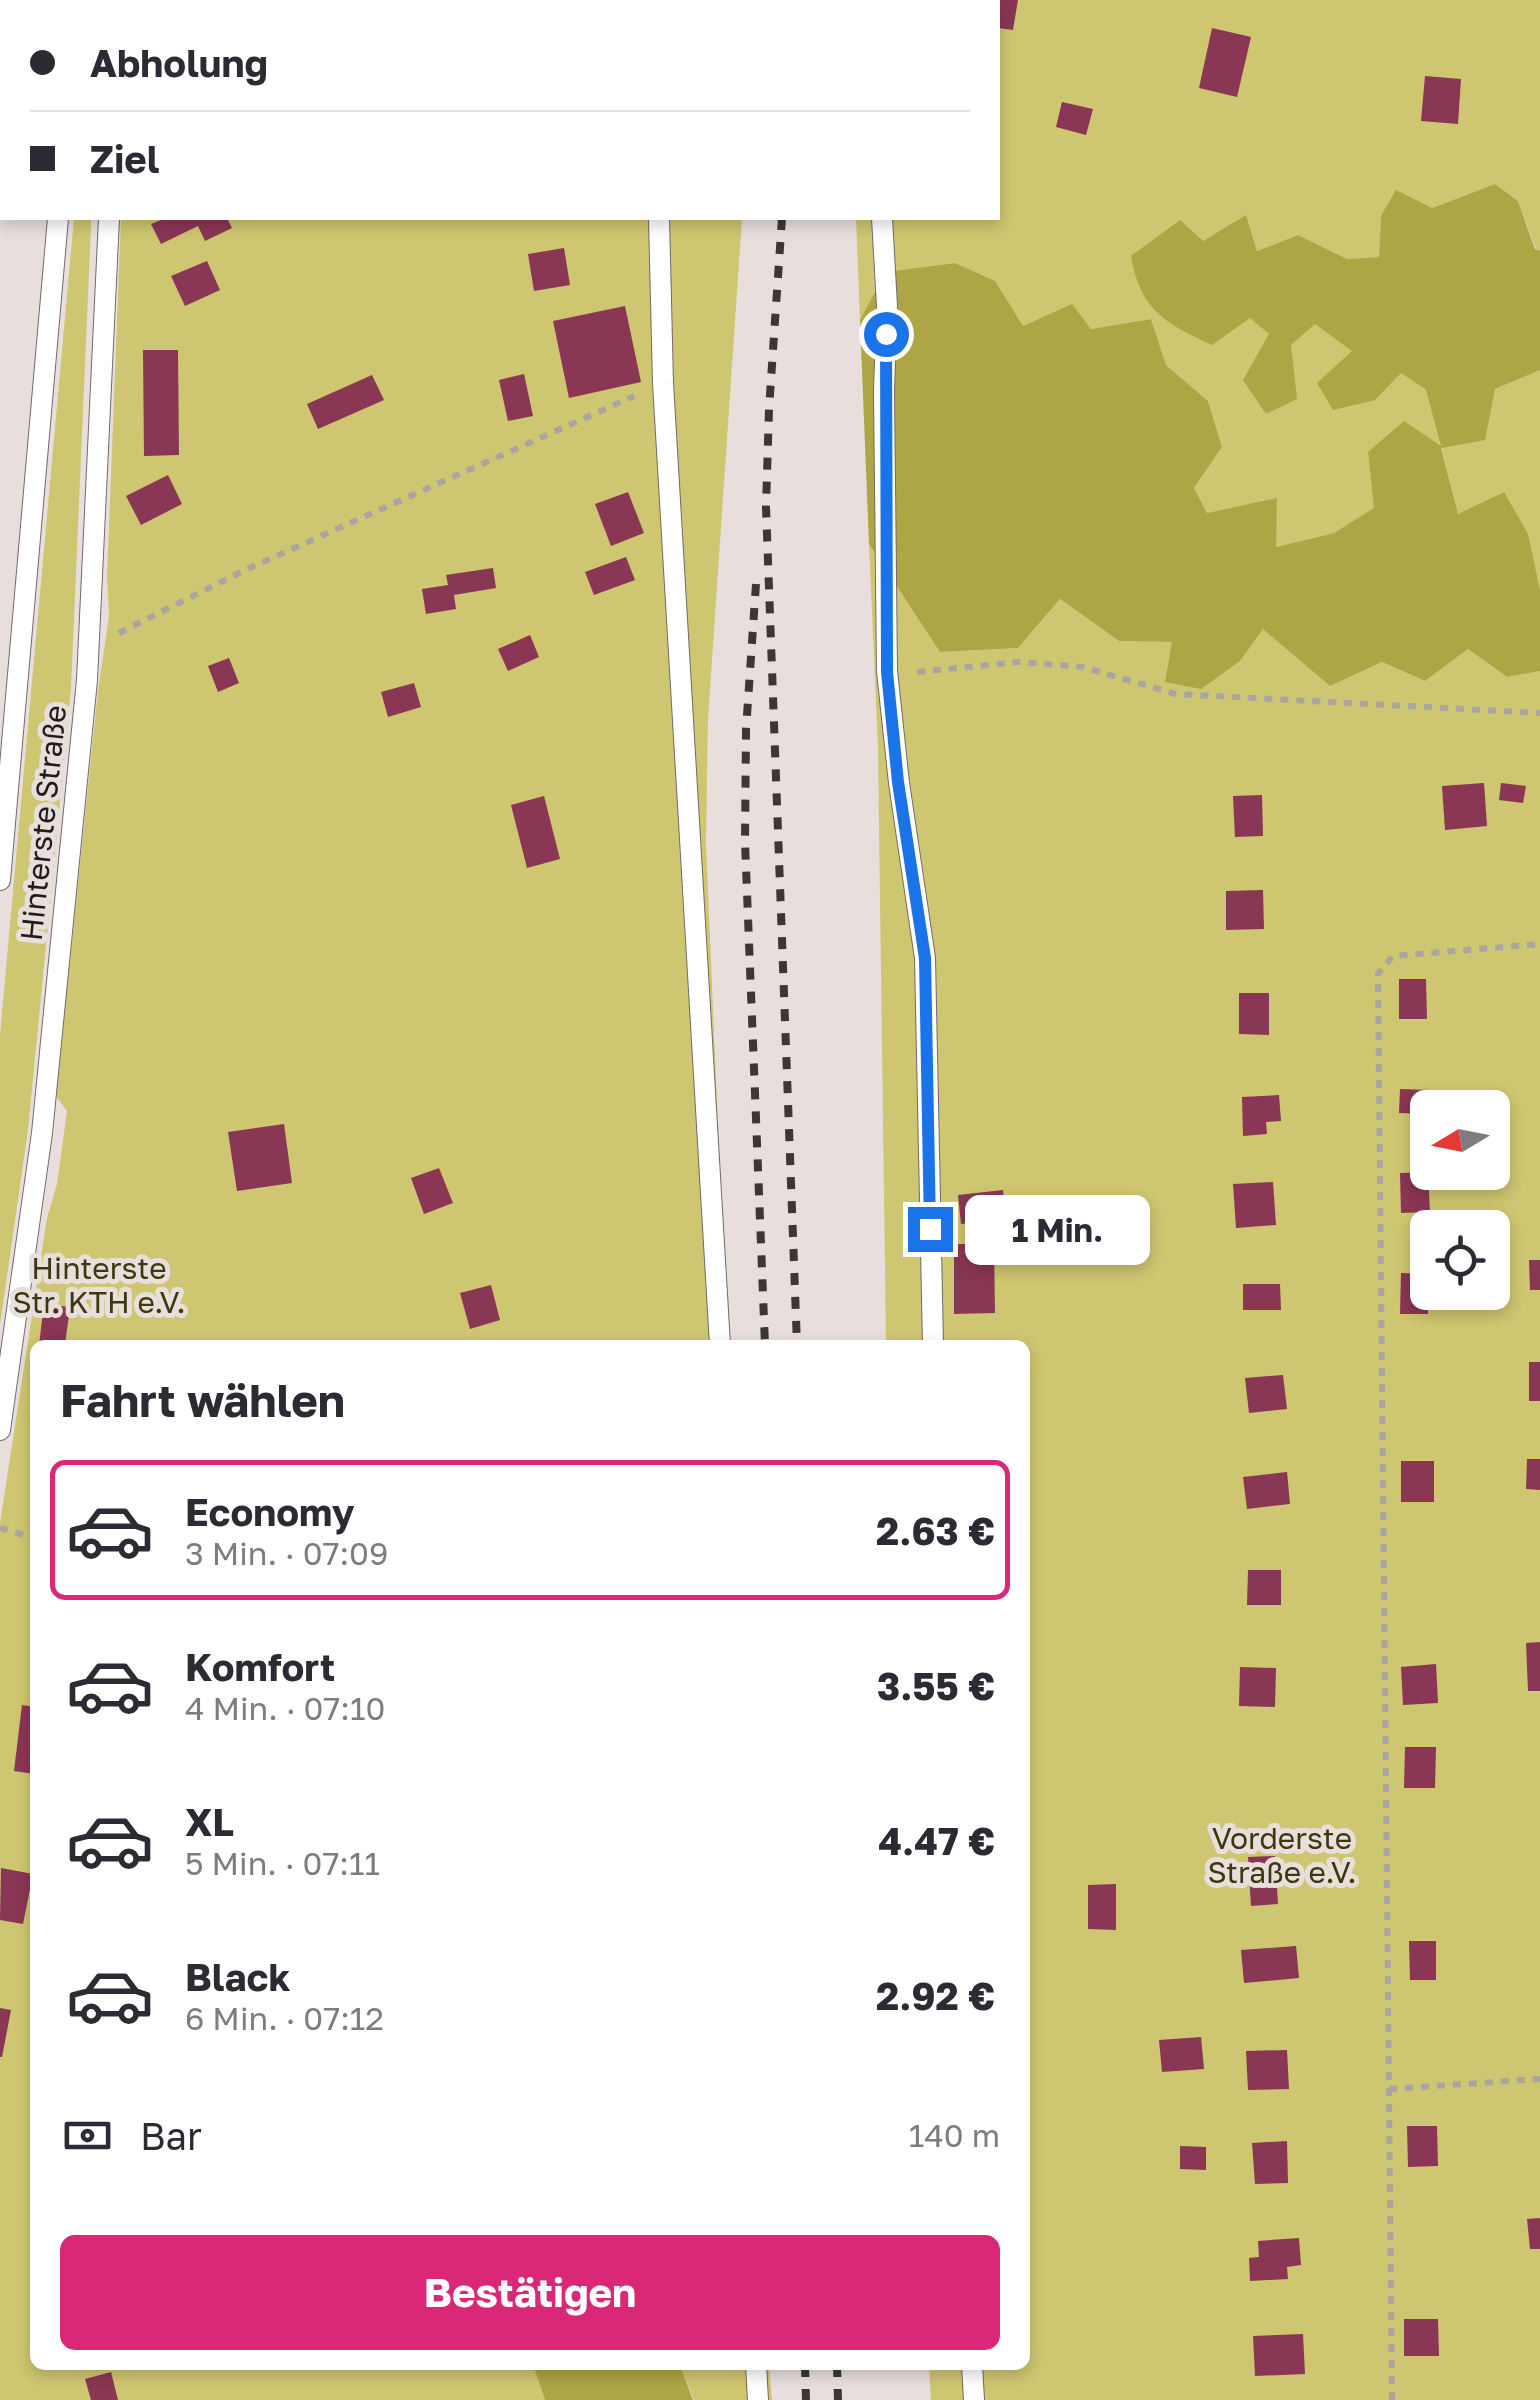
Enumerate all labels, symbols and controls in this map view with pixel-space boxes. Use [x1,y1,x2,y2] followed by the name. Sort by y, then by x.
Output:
[90,40,268,85] text: Abholung
[90,136,160,181] text: Ziel
[864,312,909,357] route start
[13,703,73,943] street label: Hinterste Straße
[1410,1090,1510,1190] north arrow
[1410,1090,1510,1310] map controls
[965,1194,1150,1264] callout: 1 Min.
[908,1207,953,1252] route end
[1410,1210,1510,1310] button: locate
[1012,1211,1103,1249] text: 1 Min.
[13,1250,185,1320] park label: Hinterste Str. KTH e.V.
[60,1373,345,1427] text: Fahrt wählen
[65,1485,155,1575] icon: car
[185,1489,354,1534] text: Economy
[876,1508,995,1553] text: 2.63 €
[185,1534,388,1572] text: 3 Min. · 07:09
[65,1640,155,1730] icon: car
[185,1644,335,1689] text: Komfort
[877,1663,995,1708] text: 3.55 €
[185,1689,385,1727] text: 4 Min. · 07:10
[65,1795,155,1885] icon: car
[185,1799,234,1844] text: XL
[878,1818,995,1863] text: 4.47 €
[1207,1820,1357,1890] park label: Vorderste Straße e.V.
[185,1844,380,1882] text: 5 Min. · 07:11
[65,1950,155,2040] icon: car
[185,1954,290,1999] text: Black
[876,1973,995,2018] text: 2.92 €
[185,1999,384,2037] text: 6 Min. · 07:12
[60,2108,115,2163] icon: cash
[140,2113,202,2158] text: Bar
[909,2116,1000,2154] text: 140 m
[60,2235,1000,2350] button: Bestätigen

